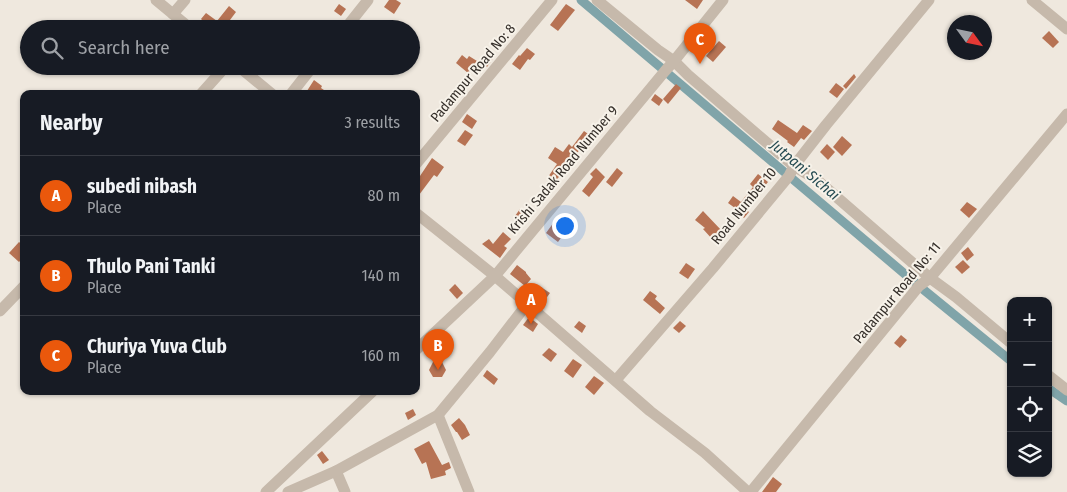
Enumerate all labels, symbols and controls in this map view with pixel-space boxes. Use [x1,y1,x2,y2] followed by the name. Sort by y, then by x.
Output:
[947,15,992,60] north arrow
[20,20,420,75] search box
[427,20,519,126] street label: Padampur Road No: 8
[684,23,716,64] pin: C
[38,34,66,62] icon: search
[78,36,170,59] text: Search here
[504,102,622,238] street label: Krishi Sadak Road Number 9
[40,110,102,136] text: Nearby
[344,113,400,132] text: 3 results
[766,135,843,204] water label: Jutpani Sichai
[708,164,780,248] street label: Road Number 10
[87,175,197,198] text: subedi nibash
[52,186,60,205] text: A
[368,186,400,205] text: 80 m
[87,198,122,217] text: Place
[552,213,578,239] your location
[850,239,944,347] street label: Padampur Road No: 11
[87,255,215,278] text: Thulo Pani Tanki
[52,266,60,285] text: B
[362,266,400,285] text: 140 m
[87,278,122,297] text: Place
[515,283,547,324] pin: A
[1007,297,1052,477] map controls
[1007,297,1052,342] button: +
[422,329,454,370] pin: B
[87,335,227,358] text: Churiya Yuva Club
[1007,342,1052,387] button: −
[52,346,60,365] text: C
[361,346,400,365] text: 160 m
[87,358,122,377] text: Place
[1007,387,1052,432] button: locate
[1007,432,1052,477] button: layers

